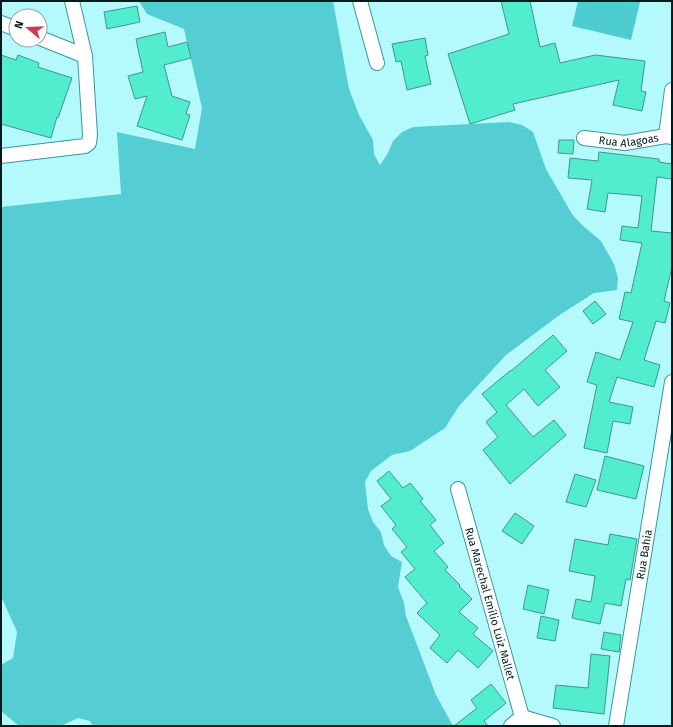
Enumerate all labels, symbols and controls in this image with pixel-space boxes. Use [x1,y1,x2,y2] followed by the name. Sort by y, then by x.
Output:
[8,8,48,48] north arrow
[12,19,26,30] text: N
[598,131,660,150] street label: Rua Alagoas
[462,526,517,681] street label: Rua Marechal Emílio Luiz Mallet
[634,529,655,580] street label: Rua Bahia

